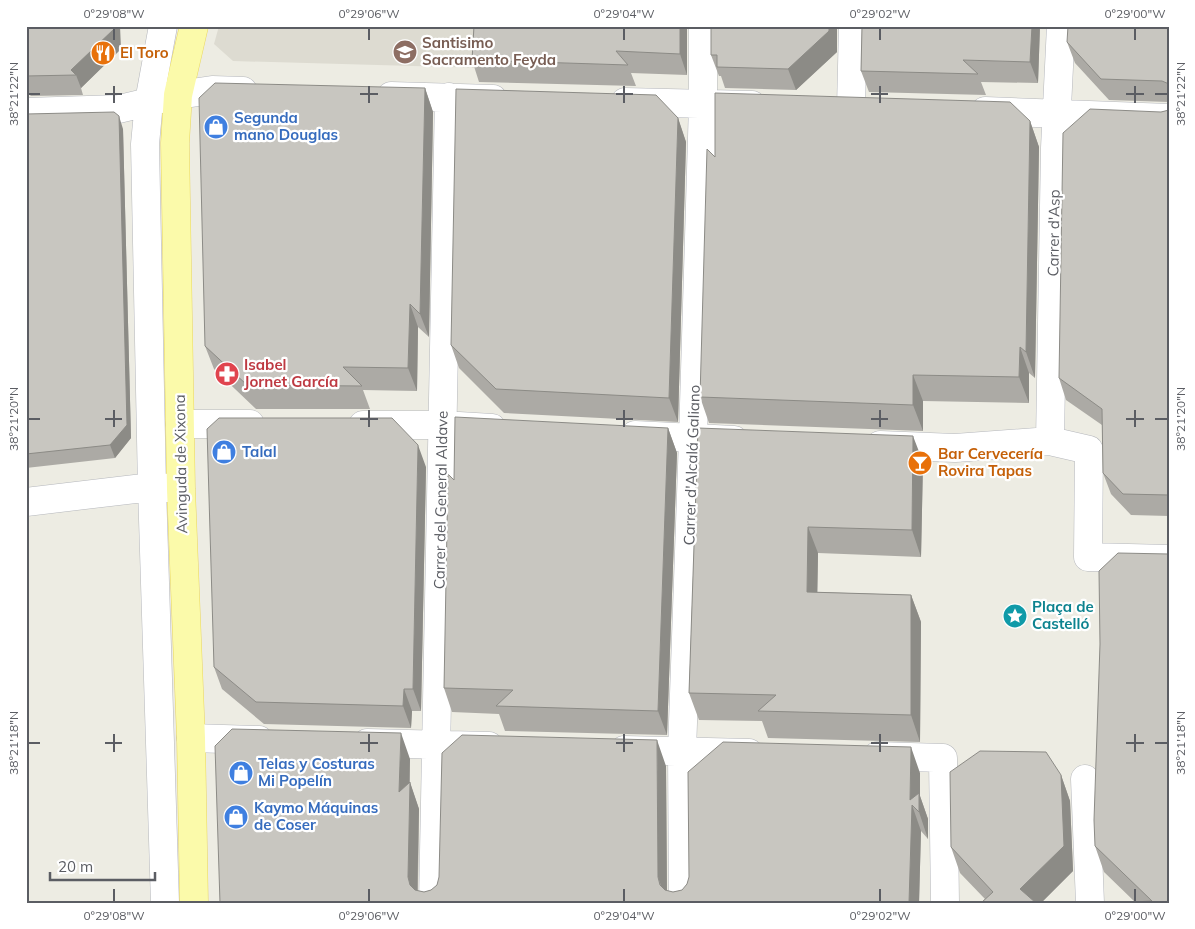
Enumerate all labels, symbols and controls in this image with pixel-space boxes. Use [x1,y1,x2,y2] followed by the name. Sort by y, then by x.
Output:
[83,6,145,21] text: 0°29'08"W
[338,6,400,21] text: 0°29'06"W
[593,6,655,21] text: 0°29'04"W
[849,6,911,21] text: 0°29'02"W
[1104,6,1166,21] text: 0°29'00"W
[422,33,556,69] place label: Santisimo Sacramento Feyda
[392,39,418,65] school or university icon: Santisimo Sacramento Feyda
[90,40,116,66] restaurant icon: El Toro
[120,43,169,62] place label: El Toro
[6,62,21,126] text: 38°21'22"N
[1173,62,1188,126] text: 38°21'22"N
[234,108,338,144] place label: Segunda mano Douglas
[203,114,229,140] shop icon: Segunda mano Douglas
[1043,189,1064,277] street label: Carrer d'Asp
[244,355,338,391] place label: Isabel Jornet García
[214,361,240,387] pharmacy icon: Isabel Jornet García
[679,384,704,546] street label: Carrer d'Alcalá Galiano
[6,387,21,451] text: 38°21'20"N
[1173,387,1188,451] text: 38°21'20"N
[170,394,191,534] street label: Avinguda de Xixona
[429,411,452,589] street label: Carrer del General Aldave
[211,439,237,465] shop icon: Talal
[242,442,277,461] place label: Talal
[938,444,1043,480] place label: Bar Cervecería Rovira Tapas
[907,450,933,476] bar icon: Bar Cervecería Rovira Tapas
[1032,597,1094,633] place label: Plaça de Castelló
[1002,603,1028,629] place icon: Plaça de Castelló
[6,711,21,775] text: 38°21'18"N
[1173,711,1188,775] text: 38°21'18"N
[258,754,375,790] place label: Telas y Costuras Mi Popelín
[228,760,254,786] shop icon: Telas y Costuras Mi Popelín
[254,798,378,834] place label: Kaymo Máquinas de Coser
[223,804,249,830] shop icon: Kaymo Máquinas de Coser
[50,849,155,881] scale bar
[58,857,93,876] text: 20 m
[83,908,145,923] text: 0°29'08"W
[338,908,400,923] text: 0°29'06"W
[593,908,655,923] text: 0°29'04"W
[849,908,911,923] text: 0°29'02"W
[1104,908,1166,923] text: 0°29'00"W

